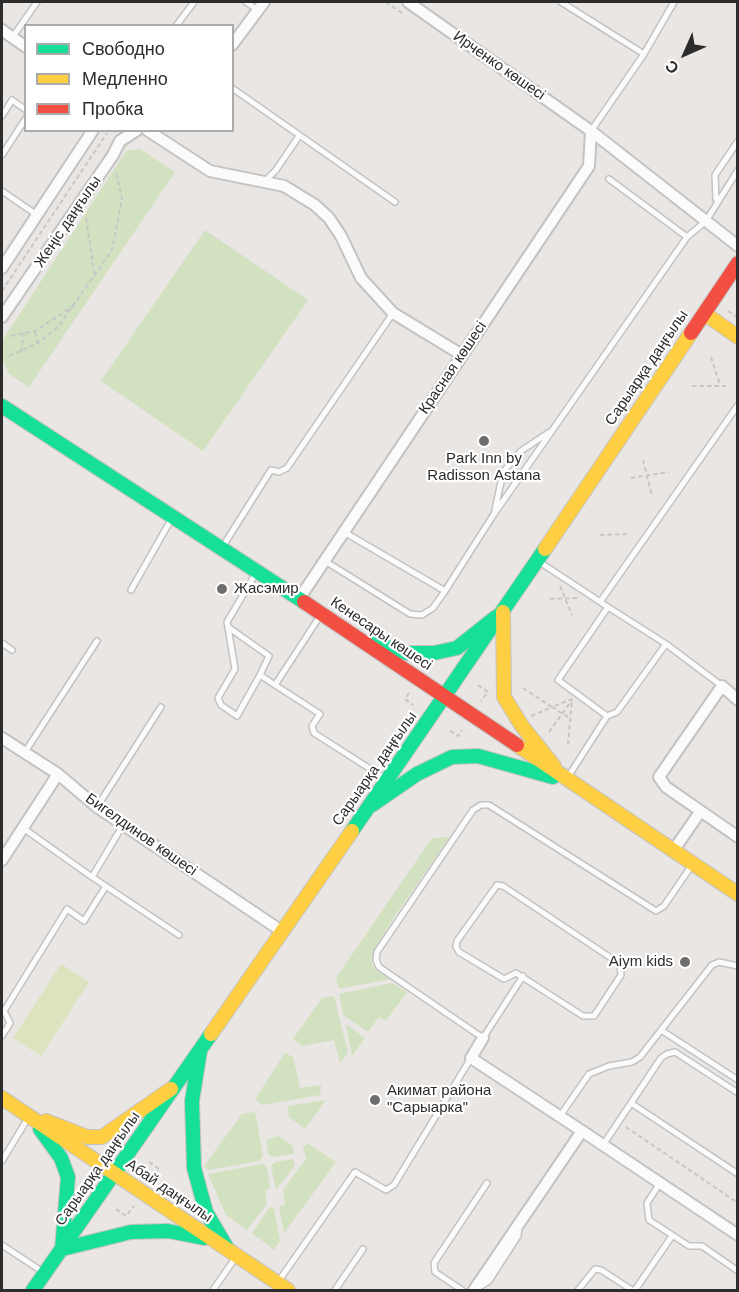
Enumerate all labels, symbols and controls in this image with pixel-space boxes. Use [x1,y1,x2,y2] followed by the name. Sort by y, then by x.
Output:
[24,24,234,132] legend
[655,24,715,84] north arrow
[449,27,549,105] street label: Ирченко көшесі
[82,39,165,59] text: Свободно
[662,57,682,77] text: С
[82,69,168,89] text: Медленно
[82,99,144,119] text: Пробка
[31,173,105,271] street label: Жеңіс даңғылы
[602,307,692,429] street label: Сарыарқа даңғылы
[415,318,491,418] street label: Красная көшесі
[477,434,491,448] marker: Park Inn by Radisson Astana
[427,450,541,485] place label: Park Inn by Radisson Astana
[234,580,299,598] place label: Жасэмир
[215,582,229,596] marker: Жасэмир
[327,593,435,675] street label: Кенесары көшесі
[329,708,421,830] street label: Сарыарқа даңғылы
[82,790,200,880] street label: Бигелдинов көшесі
[609,953,673,971] place label: Aiym kids
[678,955,692,969] marker: Aiym kids
[387,1082,491,1117] place label: Акимат района "Сарыарка"
[368,1093,382,1107] marker: Акимат района "Сарыарка"
[52,1108,144,1230] street label: Сарыарқа даңғылы
[122,1155,216,1227] street label: Абай даңғылы

